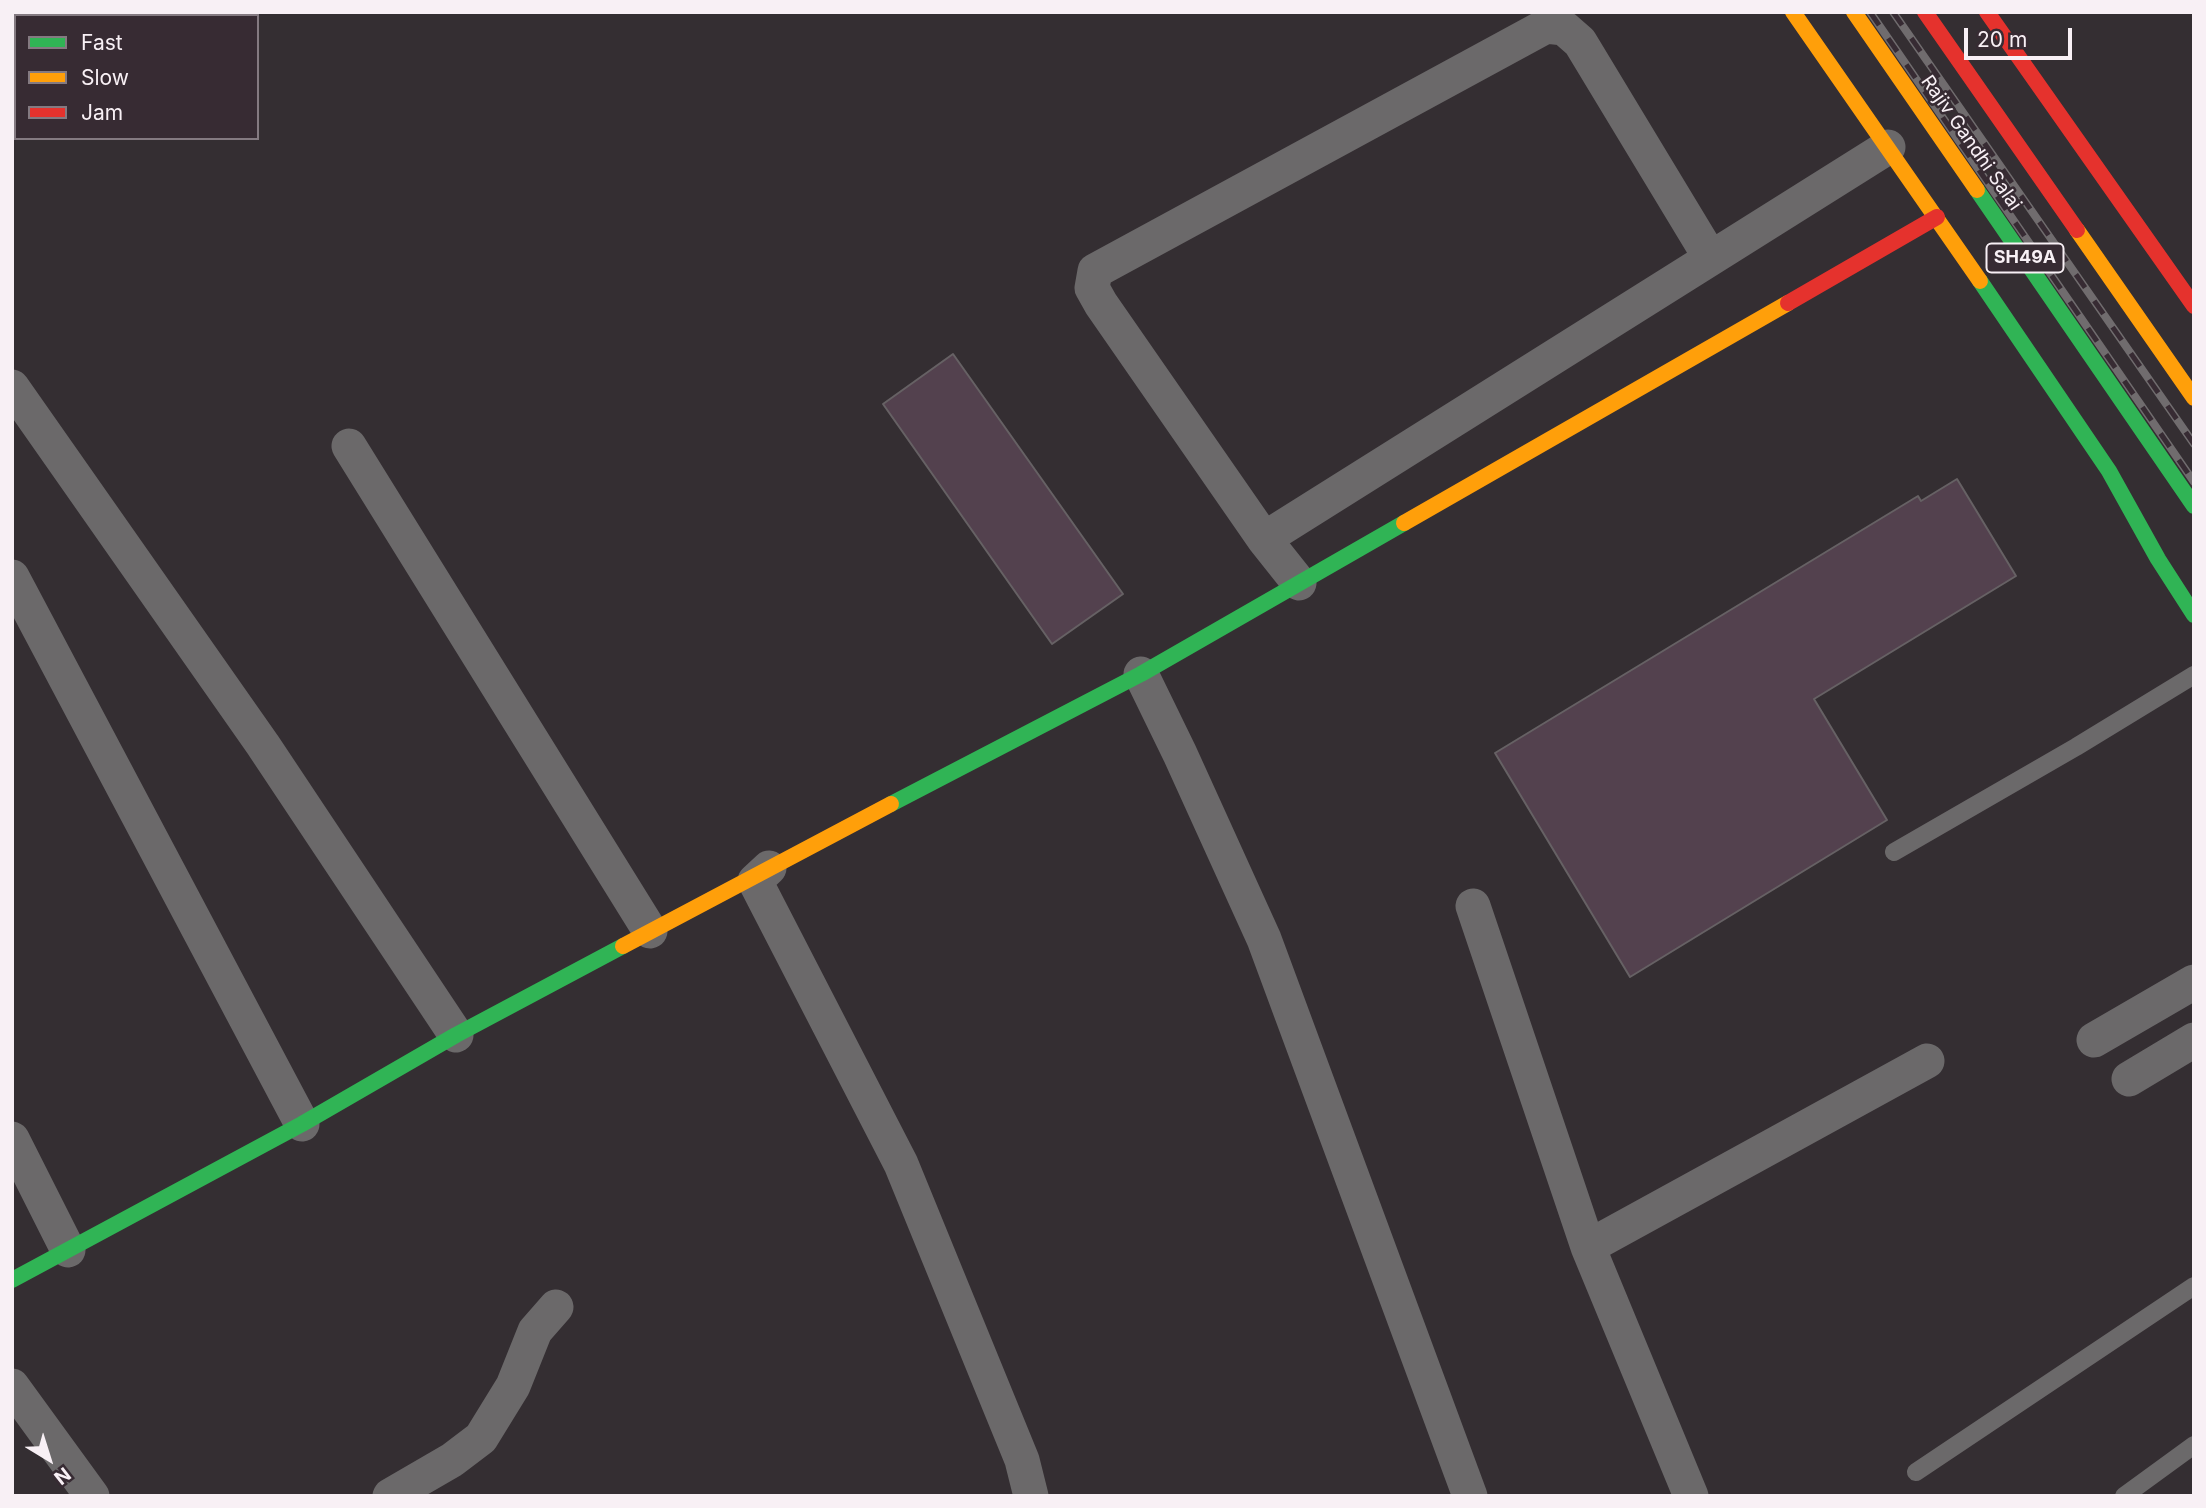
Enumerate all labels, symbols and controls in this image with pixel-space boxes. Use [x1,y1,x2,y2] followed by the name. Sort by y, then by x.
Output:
[14,14,259,140] legend
[1968,14,2076,58] scale bar
[1977,27,2027,52] text: 20 m
[81,30,123,55] text: Fast
[81,65,129,90] text: Slow
[1916,71,2026,215] street label: Rajiv Gandhi Salai
[81,100,123,125] text: Jam
[1986,244,2064,272] road number: SH49A
[14,1424,84,1494] north arrow
[49,1462,75,1489] text: N

